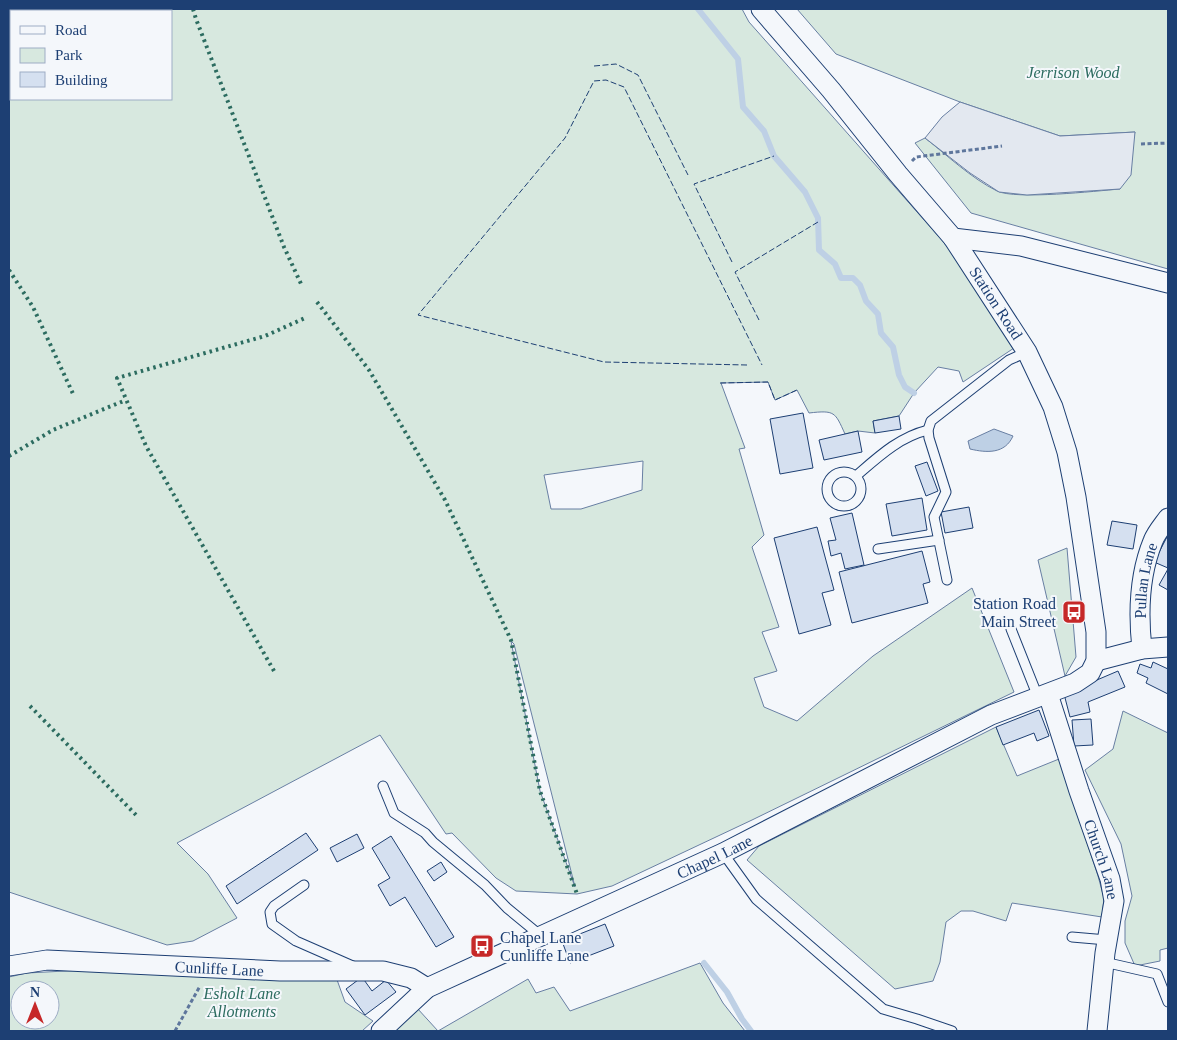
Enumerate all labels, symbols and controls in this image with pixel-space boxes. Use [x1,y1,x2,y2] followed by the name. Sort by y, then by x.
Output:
[10,10,172,100] legend
[55,22,87,38] text: Road
[55,47,83,63] text: Park
[1026,64,1121,81] park label: Jerrison Wood
[55,72,108,88] text: Building
[966,264,1026,342] street label: Station Road
[1131,540,1160,619] street label: Pullan Lane
[973,595,1057,630] place label: Station Road Main Street
[1061,599,1087,625] bus stop icon: Station Road Main Street
[1081,817,1122,901] street label: Church Lane
[674,831,755,881] street label: Chapel Lane
[500,929,589,964] place label: Chapel Lane Cunliffe Lane
[469,933,495,959] bus stop icon: Chapel Lane Cunliffe Lane
[174,958,264,979] street label: Cunliffe Lane
[10,980,60,1030] north arrow
[30,985,40,1000] text: N
[203,985,280,1020] park label: Esholt Lane Allotments

